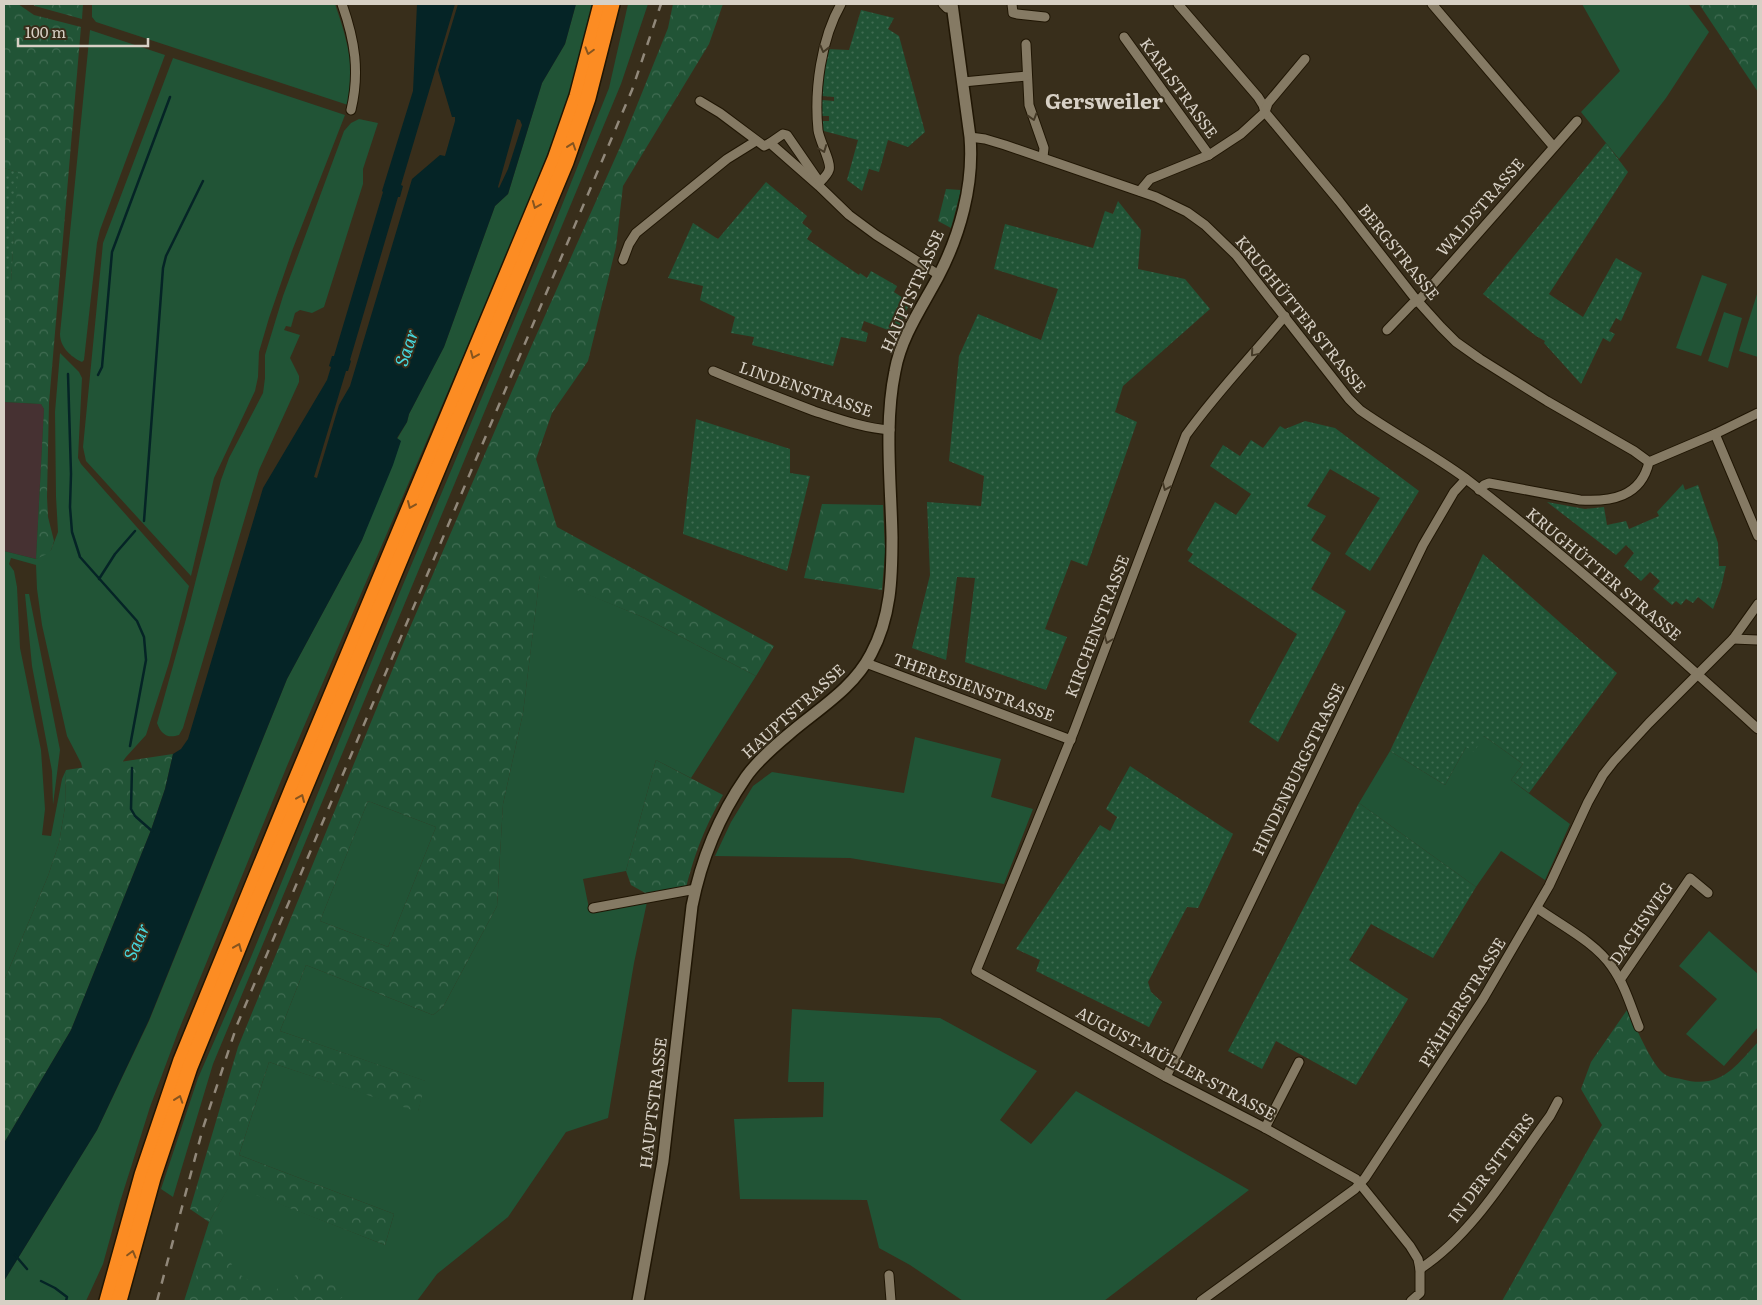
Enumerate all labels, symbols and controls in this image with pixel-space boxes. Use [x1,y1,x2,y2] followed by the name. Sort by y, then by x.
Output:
[18,15,148,47] scale bar
[25,20,66,43] text: 100 m
[1135,32,1225,143] street label: KARLSTRASSE
[819,45,830,54] one-way arrow
[585,47,595,55] one-way arrow
[1045,84,1164,115] district label: Gersweiler
[1028,113,1038,121] one-way arrow
[566,142,576,151] one-way arrow
[817,144,827,153] one-way arrow
[1430,152,1529,261] street label: WALDSTRASSE
[1353,198,1446,305] street label: BERGSTRASSE
[532,200,542,208] one-way arrow
[873,225,949,356] street label: HAUPTSTRASSE
[1231,229,1373,397] street label: KRUGHÜTTER STRASSE
[387,325,425,370] water label: Saar
[1250,348,1259,357] one-way arrow
[469,350,480,359] one-way arrow
[736,354,876,422] street label: LINDENSTRASSE
[1161,483,1171,491] one-way arrow
[407,500,418,509] one-way arrow
[1522,501,1688,646] street label: KRUGHÜTTER STRASSE
[1058,551,1134,701] street label: KIRCHENSTRASSE
[1104,635,1114,643] one-way arrow
[890,646,1059,727] street label: THERESIENSTRASSE
[735,657,849,763] street label: HAUPTSTRASSE
[1245,678,1349,859] street label: HINDENBURGSTRASSE
[295,794,305,802] one-way arrow
[1603,876,1678,969] street label: DACHSWEG
[116,919,156,964] water label: Saar
[1412,932,1511,1071] street label: PFÄHLERSTRASSE
[233,944,243,952] one-way arrow
[1072,999,1281,1125] street label: AUGUST-MÜLLER-STRASSE
[632,1036,672,1170] street label: HAUPTSTRASSE
[173,1095,183,1104] one-way arrow
[1441,1108,1539,1227] street label: IN DER SITTERS
[126,1251,136,1259] one-way arrow

